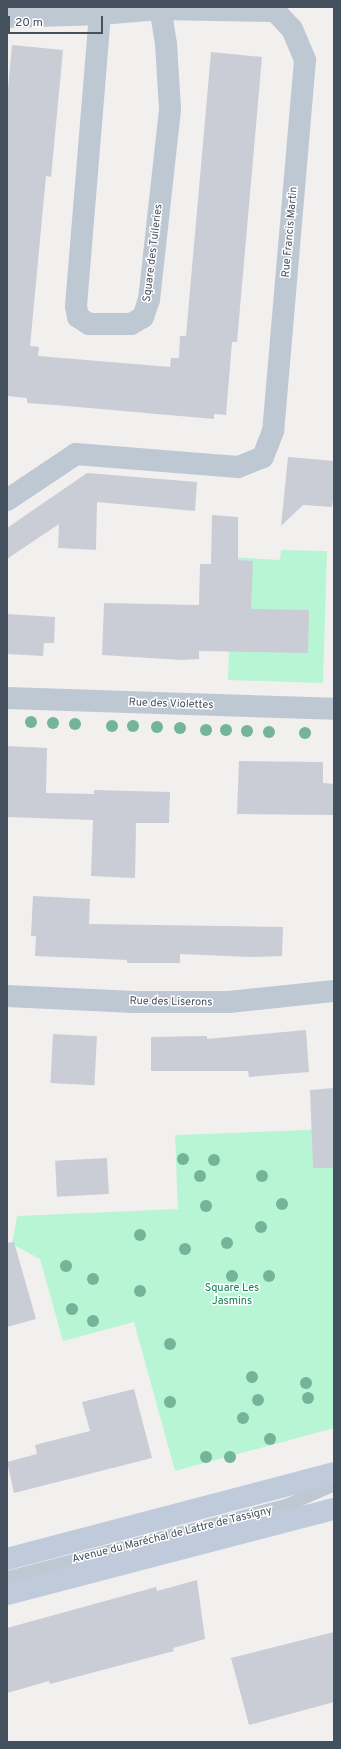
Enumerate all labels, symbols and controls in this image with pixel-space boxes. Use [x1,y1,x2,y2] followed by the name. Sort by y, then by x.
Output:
[10,8,105,34] scale bar
[15,15,43,31] text: 20 m
[279,186,301,278] street label: Rue Francis Martin
[140,203,166,303] street label: Square des Tuileries
[128,696,214,712] street label: Rue des Violettes
[129,995,213,1009] street label: Rue des Liserons
[205,1282,259,1308] park label: Square Les Jasmins
[71,1504,273,1566] street label: Avenue du Maréchal de Lattre de Tassigny

